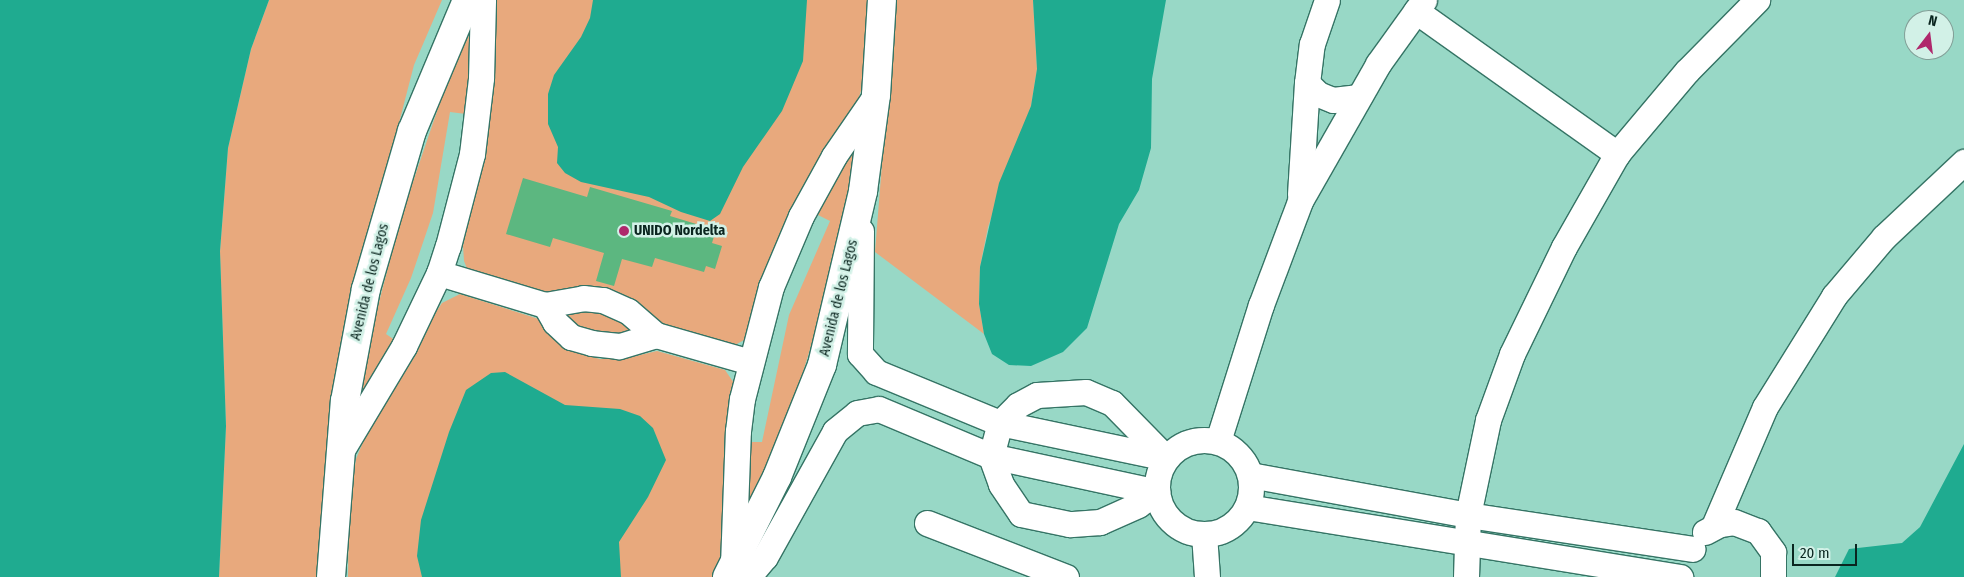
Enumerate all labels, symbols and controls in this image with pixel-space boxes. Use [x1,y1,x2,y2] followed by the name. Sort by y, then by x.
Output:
[1904,10,1954,60] north arrow
[1926,12,1939,30] text: N
[347,222,393,342] street label: Avenida de los Lagos
[634,223,725,239] place label: UNIDO Nordelta
[618,225,630,237] marker: UNIDO Nordelta
[816,238,862,358] street label: Avenida de los Lagos
[1794,534,1859,566] scale bar
[1800,544,1830,562] text: 20 m

